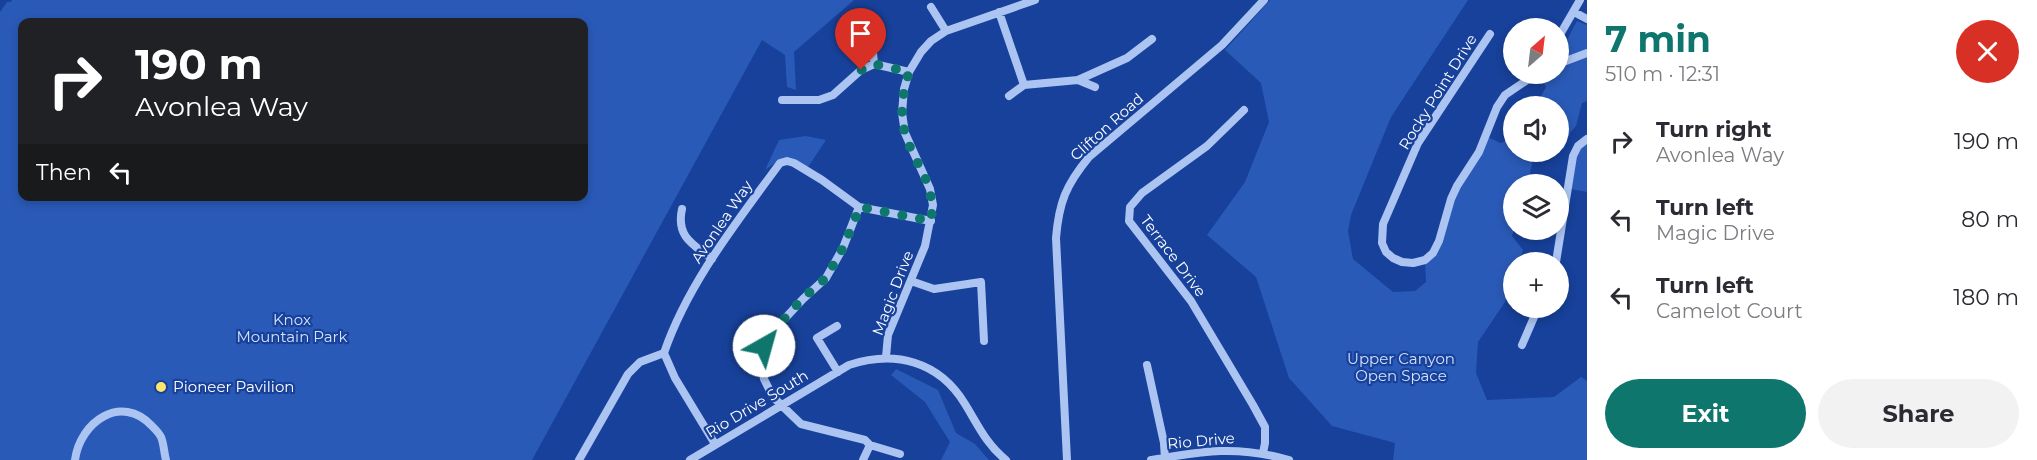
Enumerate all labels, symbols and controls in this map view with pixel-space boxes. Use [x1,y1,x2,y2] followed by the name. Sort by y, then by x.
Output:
[835,8,886,70] pin
[844,17,877,50] icon: arrive
[1605,17,1711,61] text: 7 min
[1503,18,1569,84] north arrow
[1503,18,1569,318] map controls
[1956,20,2019,83] button: close
[1394,30,1481,153] street label: Rocky Point Drive
[135,38,263,90] text: 190 m
[36,42,114,120] icon: right
[1605,62,1720,86] text: 510 m · 12:31
[1066,89,1147,165] street label: Clifton Road
[135,90,308,123] text: Avonlea Way
[1503,96,1569,162] button: sound
[1656,116,1771,143] text: Turn right
[1605,125,1638,158] icon: right
[1954,128,2019,155] text: 190 m
[1656,143,1784,167] text: Avonlea Way
[104,156,137,189] icon: left
[36,159,92,186] text: Then
[1503,174,1569,240] button: layers
[687,176,757,267] street label: Avonlea Way
[1656,194,1754,221] text: Turn left
[1605,203,1638,236] icon: left
[1961,206,2019,233] text: 80 m
[1136,211,1210,300] street label: Terrace Drive
[1656,221,1775,245] text: Magic Drive
[868,248,917,338] street label: Magic Drive
[1503,252,1569,318] button: +
[1656,272,1754,299] text: Turn left
[1605,281,1638,314] icon: left
[1953,284,2019,311] text: 180 m
[1656,299,1803,323] text: Camelot Court
[237,310,348,346] park label: Knox Mountain Park
[732,314,796,378] position arrow
[1347,349,1455,385] park label: Upper Canyon Open Space
[702,365,812,442] street label: Rio Drive South
[173,377,294,396] place label: Pioneer Pavilion
[1605,379,1806,448] button: Exit
[1818,379,2019,448] button: Share
[154,380,168,394] marker: Pioneer Pavilion
[1166,428,1235,453] street label: Rio Drive

